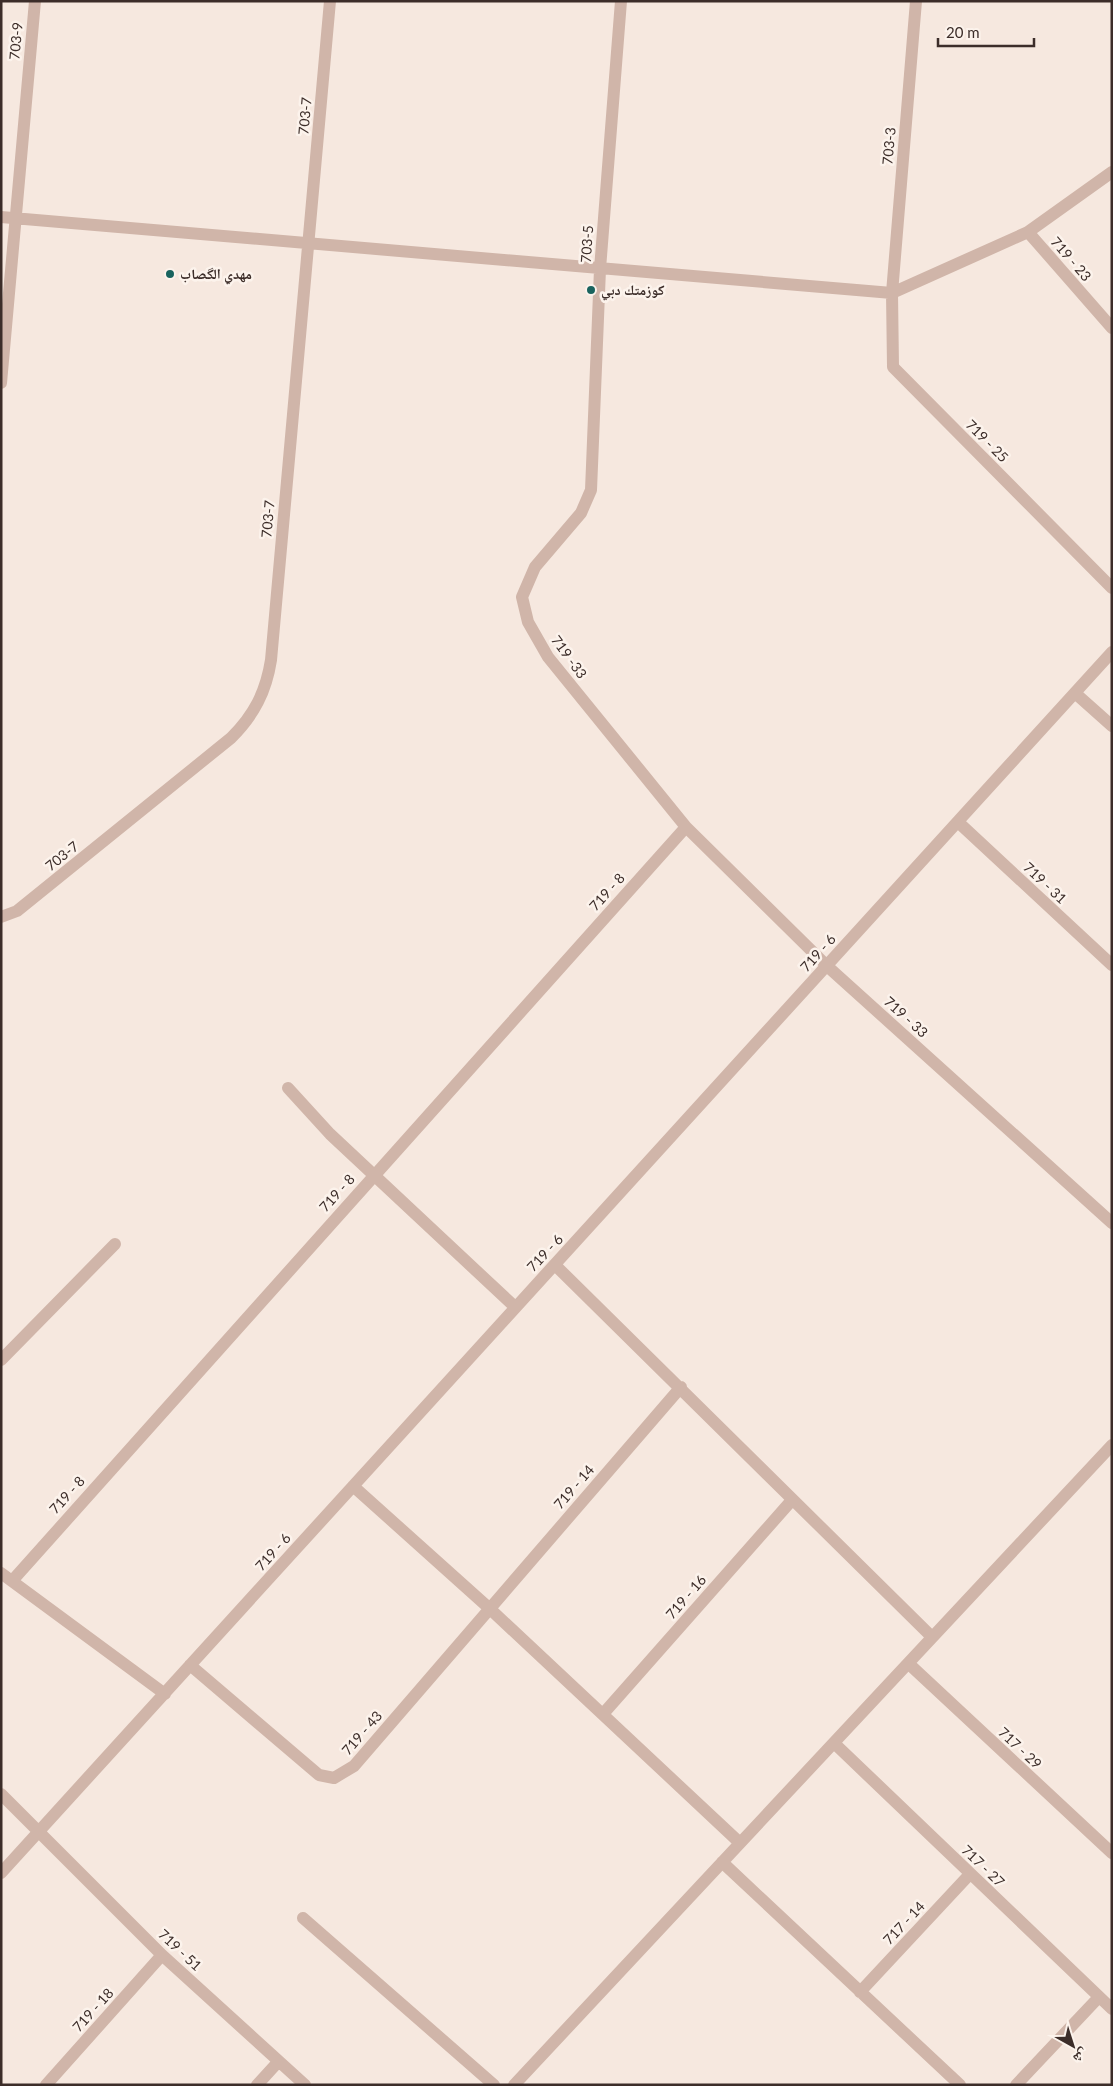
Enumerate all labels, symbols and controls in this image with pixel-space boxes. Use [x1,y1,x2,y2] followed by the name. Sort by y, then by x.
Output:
[938,15,1034,47] scale bar
[5,21,26,60] street label: 703-9
[946,23,980,41] text: 20 m
[294,96,315,135] street label: 703-7
[878,126,899,165] street label: 703-3
[577,225,596,263] street label: 703-5
[1048,233,1095,284] street label: 719 - 23
[180,265,252,285] place label: مهدي الگصاب
[164,268,176,280] marker: مهدي الگصاب
[601,281,664,301] place label: كوزمتك دبي
[585,284,597,296] marker: كوزمتك دبي
[963,416,1012,465] street label: 719 - 25
[257,499,278,538] street label: 703-7
[548,632,591,682] street label: 719 -33
[42,837,82,874] street label: 703-7
[1020,858,1071,907] street label: 719 - 31
[585,869,628,914] street label: 719 - 8
[796,930,839,975] street label: 719 - 6
[881,993,932,1041] street label: 719 - 33
[315,1170,358,1215] street label: 719 - 8
[523,1230,566,1275] street label: 719 - 6
[550,1461,597,1512] street label: 719 - 14
[45,1472,88,1517] street label: 719 - 8
[251,1529,294,1574] street label: 719 - 6
[662,1571,709,1622] street label: 719 - 16
[338,1707,385,1758] street label: 719 - 43
[995,1723,1046,1772] street label: 717 - 29
[958,1841,1008,1890] street label: 717 - 27
[879,1897,928,1948] street label: 717 - 14
[155,1925,206,1974] street label: 719 - 51
[69,1984,117,2035] street label: 719 - 18
[1048,2021,1098,2071] north arrow
[1070,2044,1093,2068] text: ش

